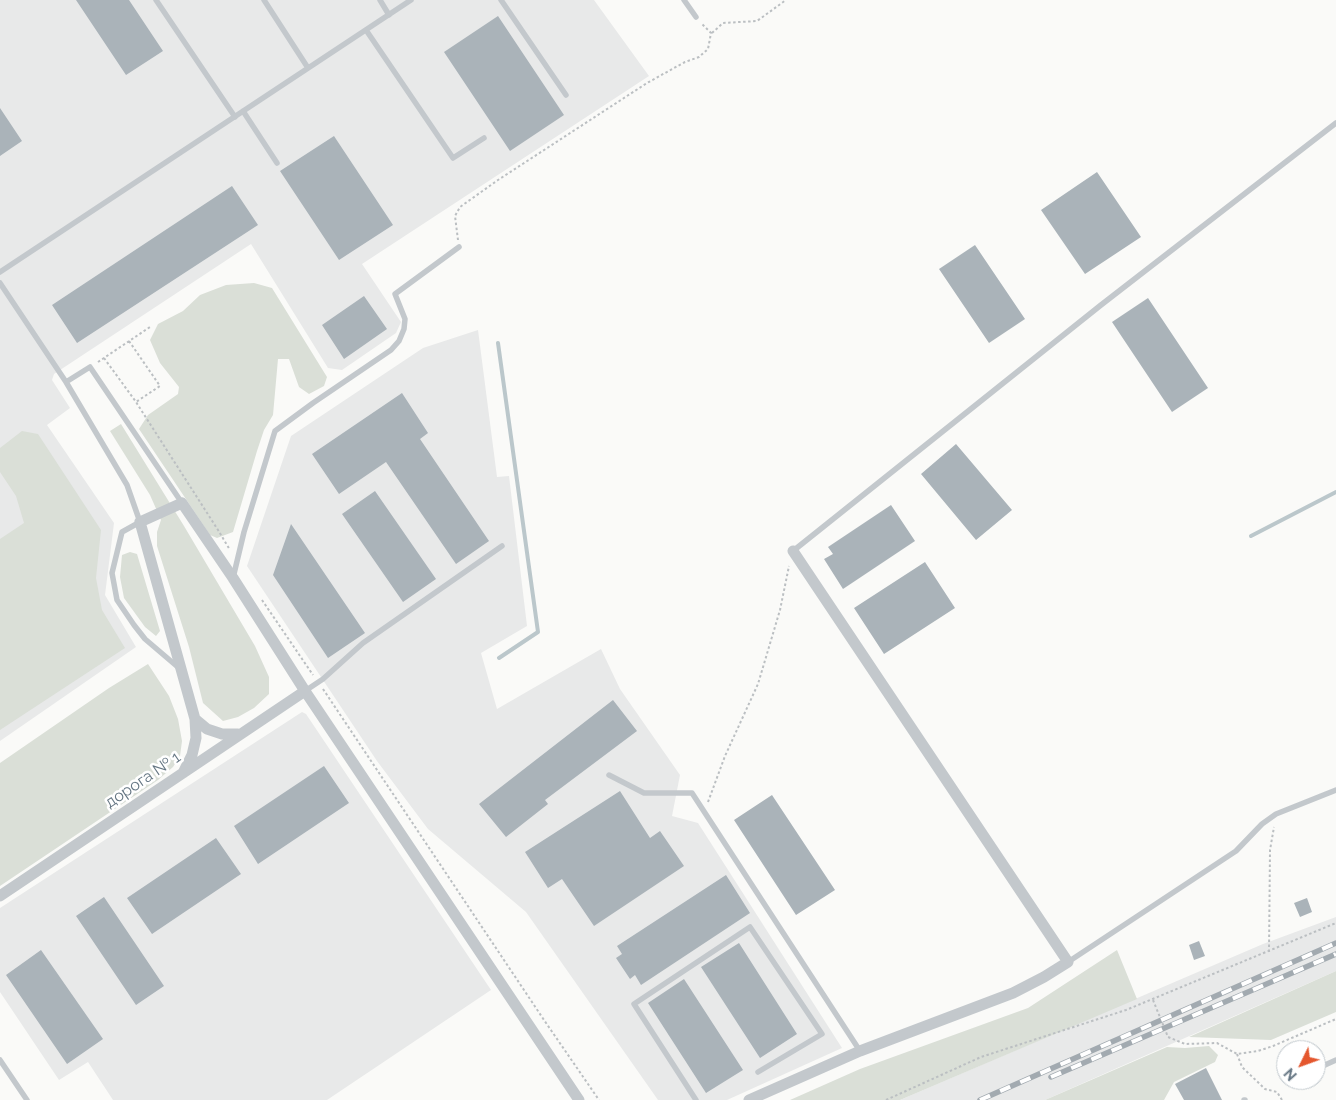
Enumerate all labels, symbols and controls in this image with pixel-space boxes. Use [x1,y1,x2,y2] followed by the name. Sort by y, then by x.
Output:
[102,748,184,812] street label: дорога № 1
[1276,1040,1326,1090] north arrow
[1281,1065,1300,1084] text: N

